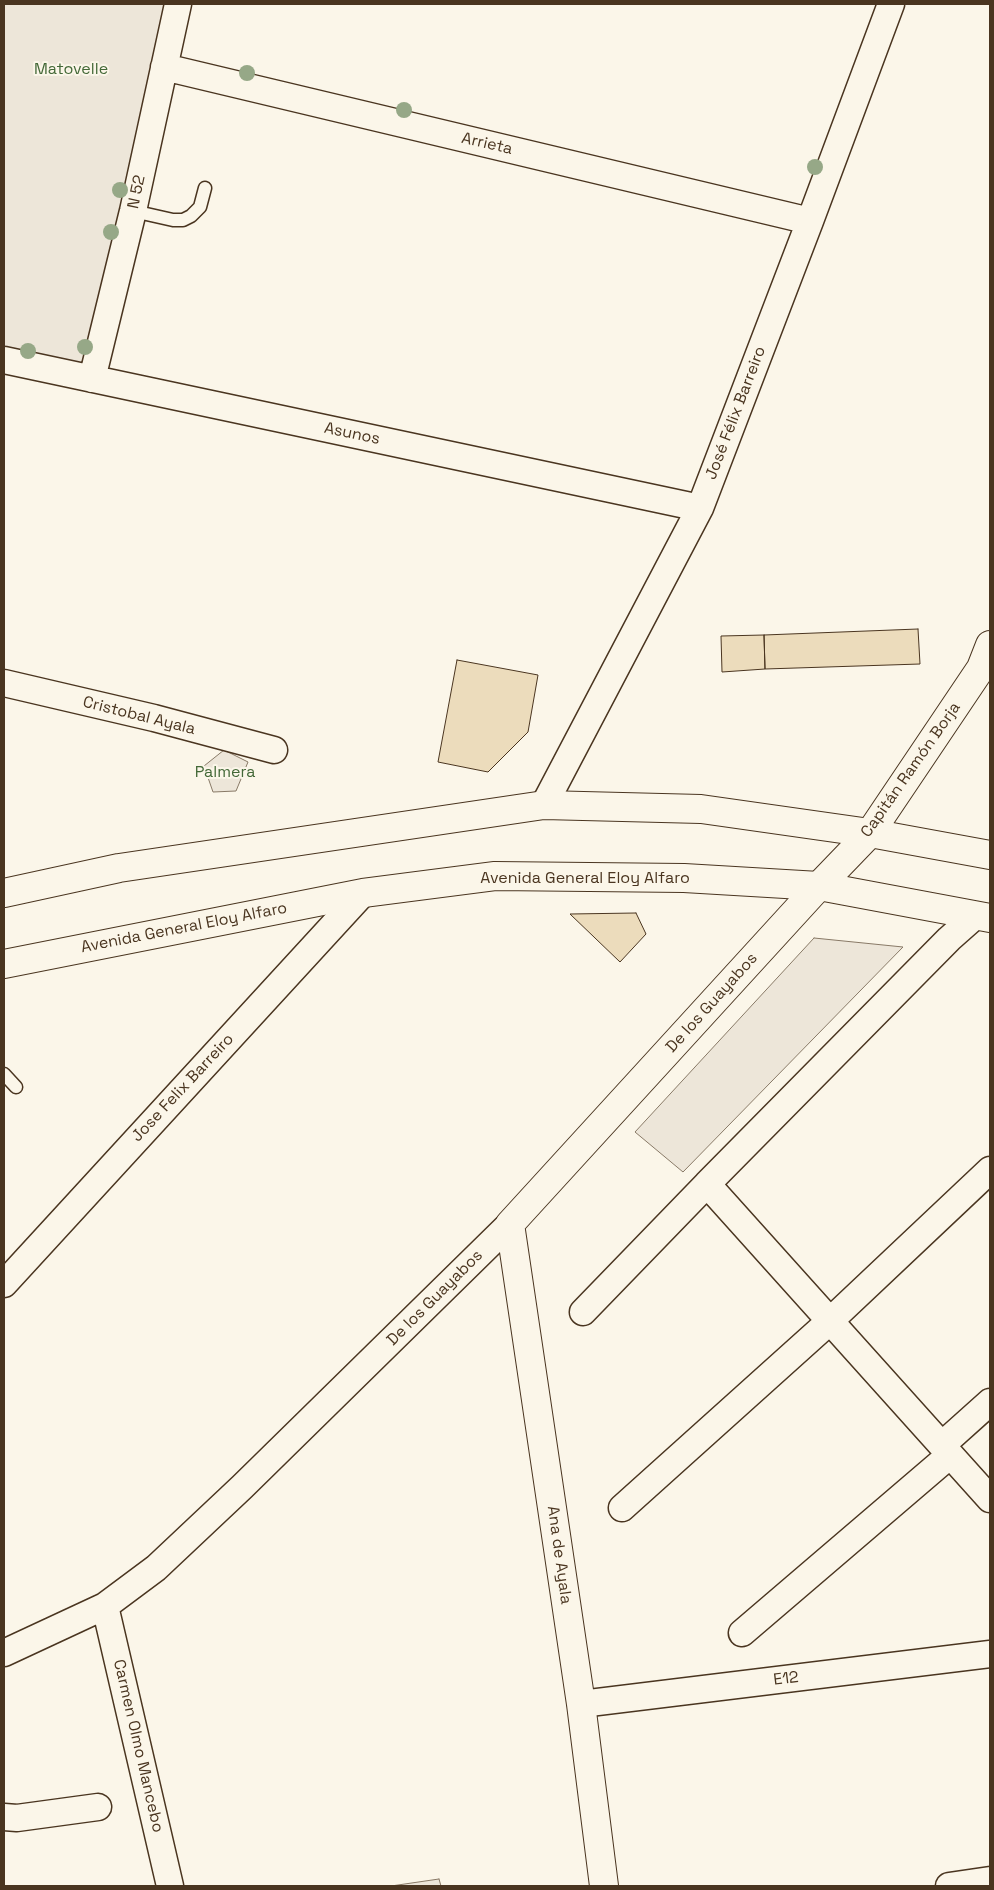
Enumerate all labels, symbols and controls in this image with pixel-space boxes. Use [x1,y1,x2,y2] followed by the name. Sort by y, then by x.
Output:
[34,60,108,80] park label: Matovelle
[460,129,514,159] street label: Arrieta
[124,173,150,211] street label: N 52
[702,344,770,482] street label: José Félix Barreiro
[322,419,382,449] street label: Asunos
[81,693,197,739] street label: Cristobal Ayala
[857,699,965,841] street label: Capitán Ramón Borja
[195,763,255,783] park label: Palmera
[480,869,690,889] street label: Avenida General Eloy Alfaro
[79,899,289,957] street label: Avenida General Eloy Alfaro
[662,949,762,1057] street label: De los Guayabos
[128,1030,238,1146] street label: Jose Felix Barreiro
[383,1246,487,1350] street label: De los Guayabos
[543,1505,575,1605] street label: Ana de Ayala
[109,1658,167,1834] street label: Carmen Olmo Mancebo
[772,1668,800,1690] street label: E12

